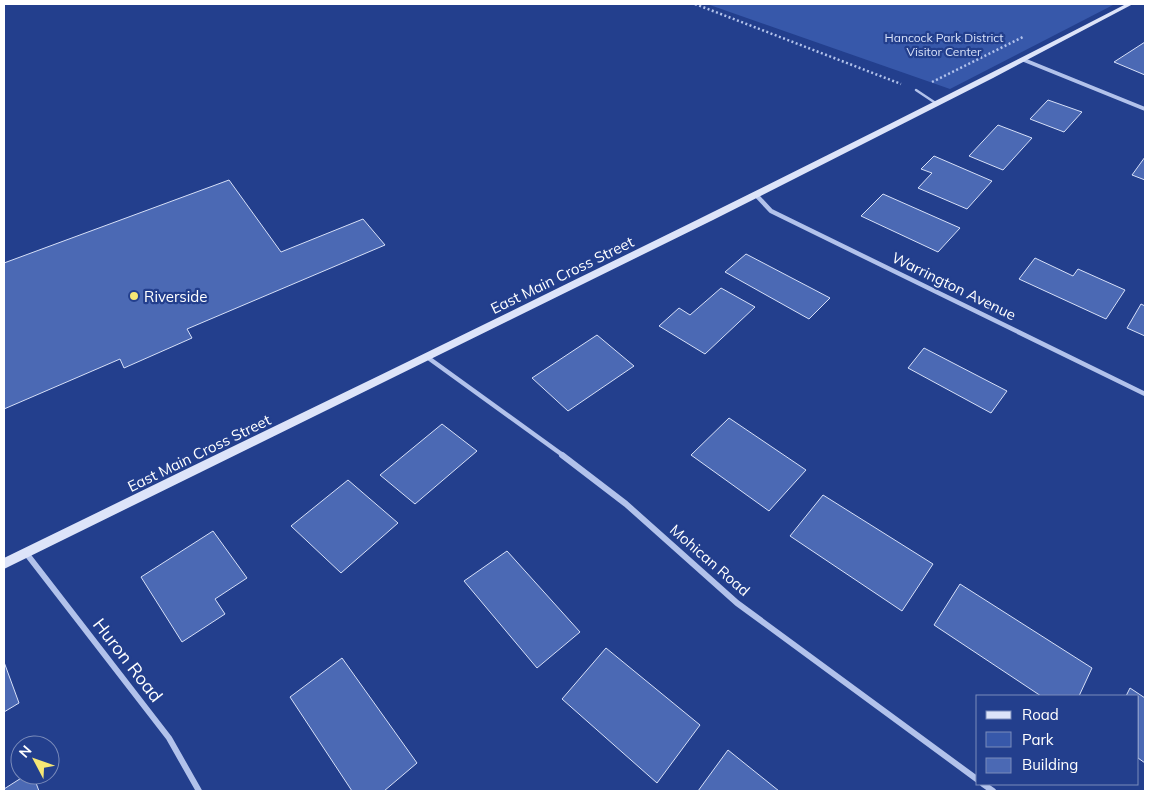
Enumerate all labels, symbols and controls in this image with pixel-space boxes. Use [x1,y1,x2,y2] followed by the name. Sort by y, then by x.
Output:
[884,30,1004,59] park label: Hancock Park District Visitor Center
[487,232,637,318] street label: East Main Cross Street
[889,248,1019,324] street label: Warrington Avenue
[144,287,208,306] place label: Riverside
[128,290,140,302] marker: Riverside
[124,410,274,496] street label: East Main Cross Street
[666,520,754,600] street label: Mohican Road
[88,613,168,707] street label: Huron Road
[976,695,1139,785] legend
[1022,705,1059,724] text: Road
[1022,730,1054,749] text: Park
[10,735,60,785] north arrow
[15,742,35,761] text: N
[1022,755,1078,774] text: Building

